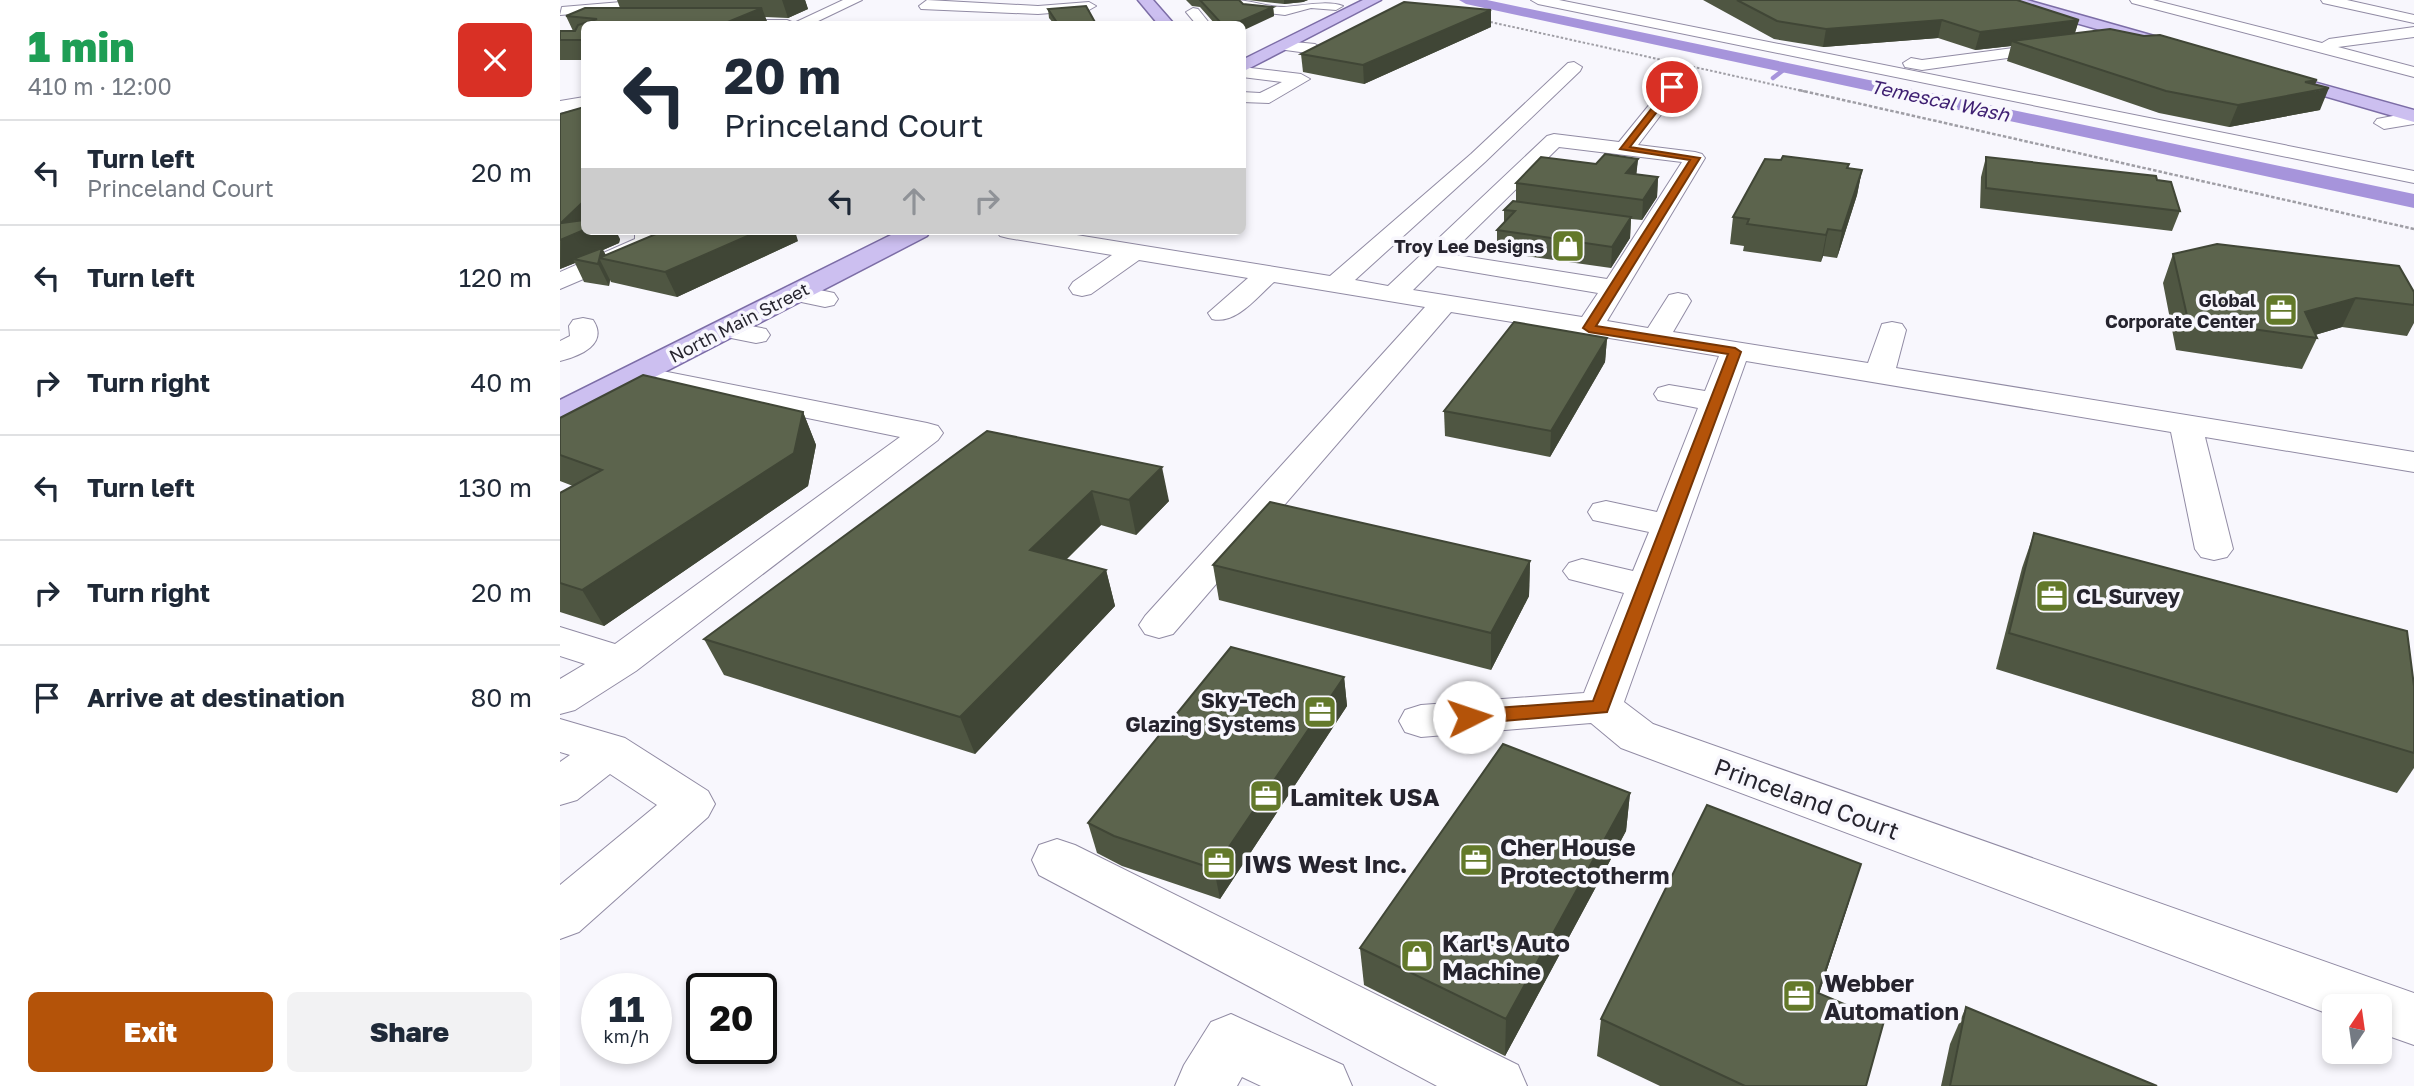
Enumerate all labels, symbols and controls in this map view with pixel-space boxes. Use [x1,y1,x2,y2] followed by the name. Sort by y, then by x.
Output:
[28,21,135,71] text: 1 min
[458,23,532,97] button: close
[724,46,841,105] text: 20 m
[609,49,700,140] icon: left
[1642,57,1702,117] pin
[1653,68,1691,106] icon: arrive
[28,72,172,100] text: 410 m · 12:00
[1869,74,2013,126] water label: Temescal Wash
[724,106,984,144] text: Princeland Court
[87,143,195,174] text: Turn left
[28,154,66,192] icon: left
[471,157,532,188] text: 20 m
[87,174,274,202] text: Princeland Court
[822,182,860,220] icon: left
[895,182,933,220] icon: ahead
[968,182,1006,220] icon: right
[1549,227,1587,265] shop icon: Troy Lee Designs
[1394,235,1544,257] place label: Troy Lee Designs
[28,259,66,297] icon: left
[87,262,195,293] text: Turn left
[459,262,532,293] text: 120 m
[665,277,813,367] street label: North Main Street
[2105,289,2256,332] place label: Global Corporate Center
[2262,291,2300,329] office icon: Global Corporate Center
[28,364,66,402] icon: right
[87,367,210,398] text: Turn right
[471,367,532,398] text: 40 m
[28,469,66,507] icon: left
[87,472,195,503] text: Turn left
[459,472,532,503] text: 130 m
[28,574,66,612] icon: right
[87,577,210,608] text: Turn right
[471,577,532,608] text: 20 m
[2033,577,2071,615] office icon: CL Survey
[2076,583,2181,609] place label: CL Survey
[28,679,66,717] icon: arrive
[1432,680,1506,754] position arrow
[87,682,345,713] text: Arrive at destination
[471,682,532,713] text: 80 m
[1125,687,1296,737] place label: Sky-Tech Glazing Systems
[1301,693,1339,731] office icon: Sky-Tech Glazing Systems
[1711,751,1903,845] street label: Princeland Court
[1247,777,1285,815] office icon: Lamitek USA
[1290,782,1440,811] place label: Lamitek USA
[1500,832,1669,889] place label: Cher House Protectotherm
[1457,841,1495,879] office icon: Cher House Protectotherm
[1200,844,1238,882] office icon: IWS West Inc.
[1244,849,1408,878] place label: IWS West Inc.
[1442,928,1570,985] place label: Karl's Auto Machine
[1398,937,1436,975] shop icon: Karl's Auto Machine
[1824,968,1959,1025] place label: Webber Automation
[686,973,777,1064] speed limit sign: 20
[1780,977,1818,1015] office icon: Webber Automation
[608,988,645,1030] text: 11
[28,992,273,1072] button: Exit
[287,992,532,1072] button: Share
[2322,994,2392,1064] north arrow
[2322,994,2392,1064] map controls
[604,1025,649,1047] text: km/h

